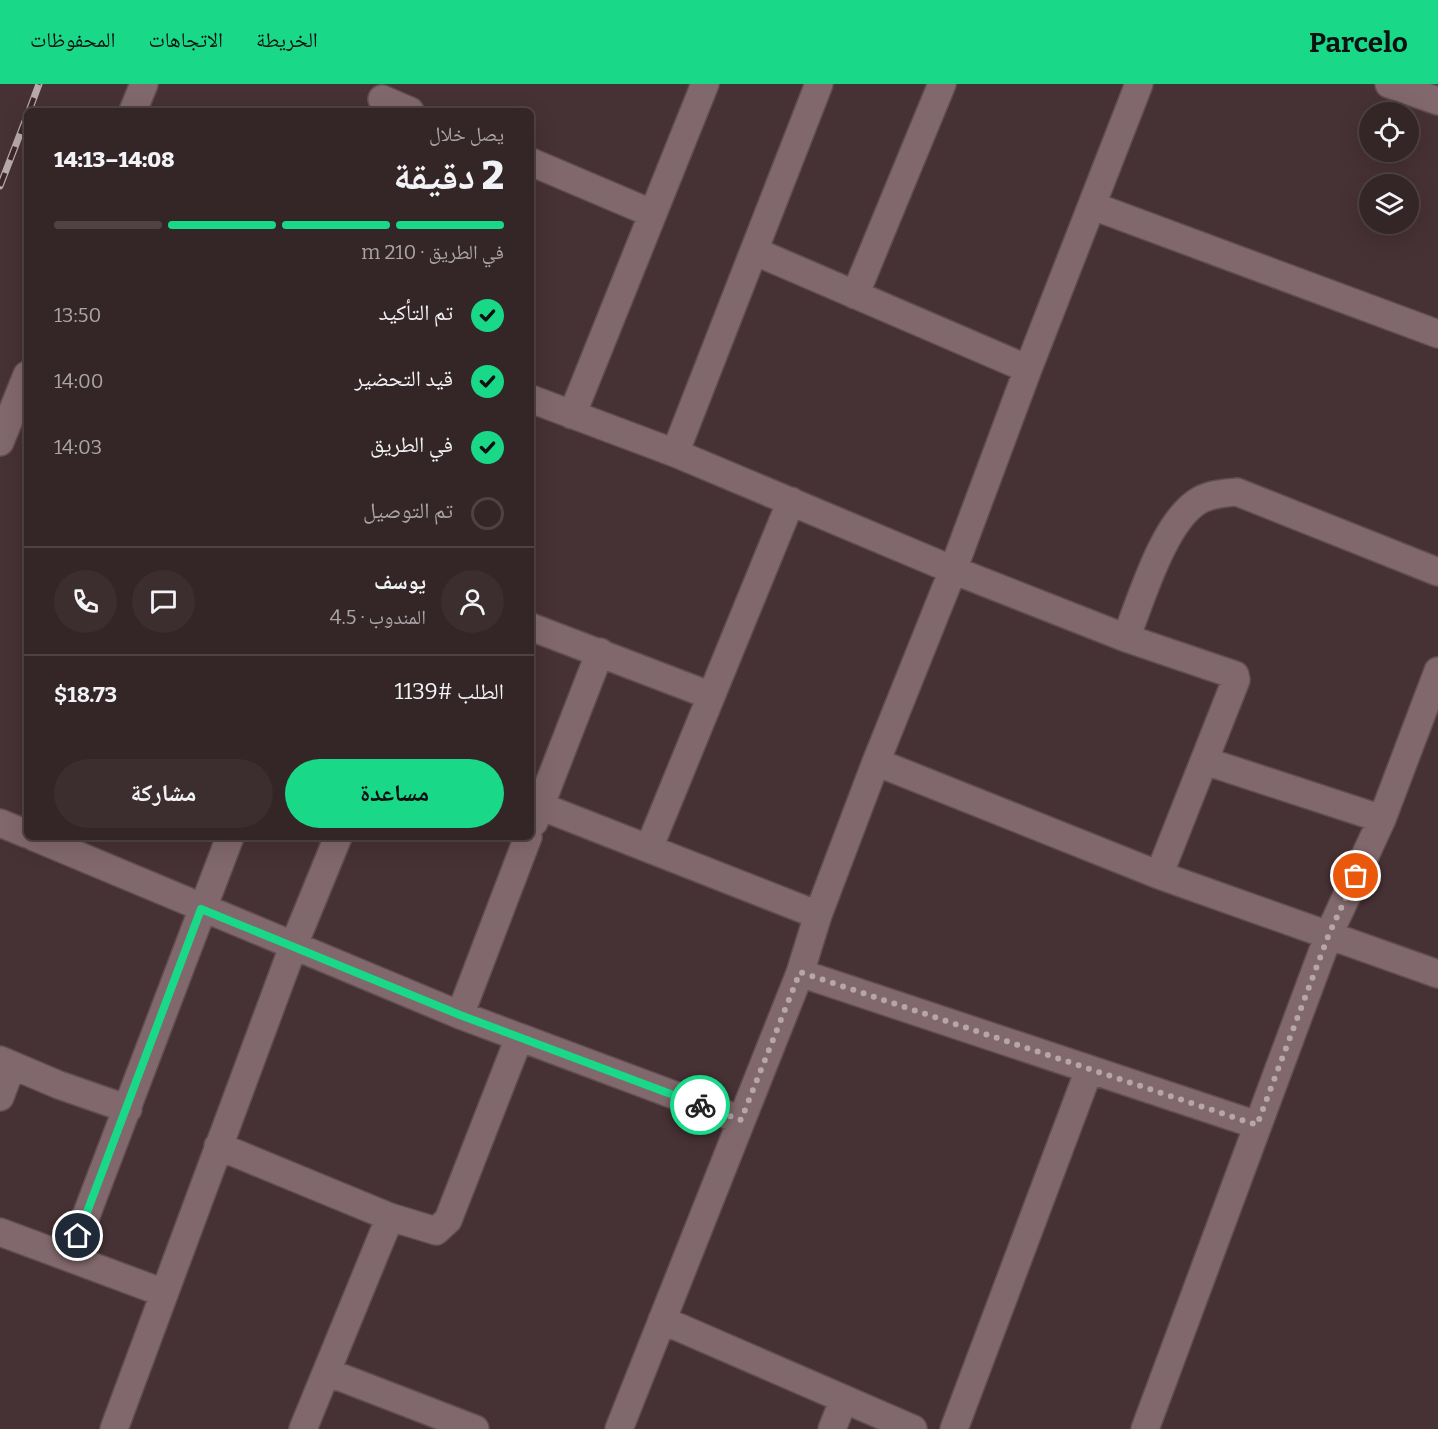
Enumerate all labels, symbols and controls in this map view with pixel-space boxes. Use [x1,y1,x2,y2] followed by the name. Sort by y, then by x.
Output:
[1309,26,1408,59] text: Parcelo
[30,27,115,53] text: المحفوظات
[148,27,223,53] text: الاتجاهات
[256,27,318,53] text: الخريطة
[1359,102,1419,234] map controls
[1359,102,1419,162] button: locate
[429,122,504,146] text: يصل خلال
[54,146,174,173] text: 14:08–14:13
[393,153,504,199] text: 2 دقيقة
[1359,174,1419,234] button: layers
[361,240,504,264] text: في الطريق · 210 m
[379,299,453,326] text: تم التأكيد
[471,299,504,332] icon: check
[54,303,101,327] text: 13:50
[355,365,453,392] text: قيد التحضير
[471,365,504,398] icon: check
[54,369,104,393] text: 14:00
[370,431,453,458] text: في الطريق
[471,431,504,464] icon: check
[54,435,102,459] text: 14:03
[363,497,453,524] text: تم التوصيل
[374,568,426,595] text: يوسف
[54,570,117,633] button: phone
[132,570,195,633] button: chat
[441,570,504,633] button: person
[330,605,426,629] text: المندوب · 4.5
[394,678,504,705] text: الطلب #1139
[54,681,117,708] text: $18.73
[54,759,273,828] button: مشاركة
[285,759,504,828] button: مساعدة
[1330,850,1381,901] pin
[1339,859,1372,892] icon: bag
[670,1075,730,1135] courier
[684,1089,717,1122] icon: bike
[52,1210,103,1261] pin
[61,1219,94,1252] icon: home

